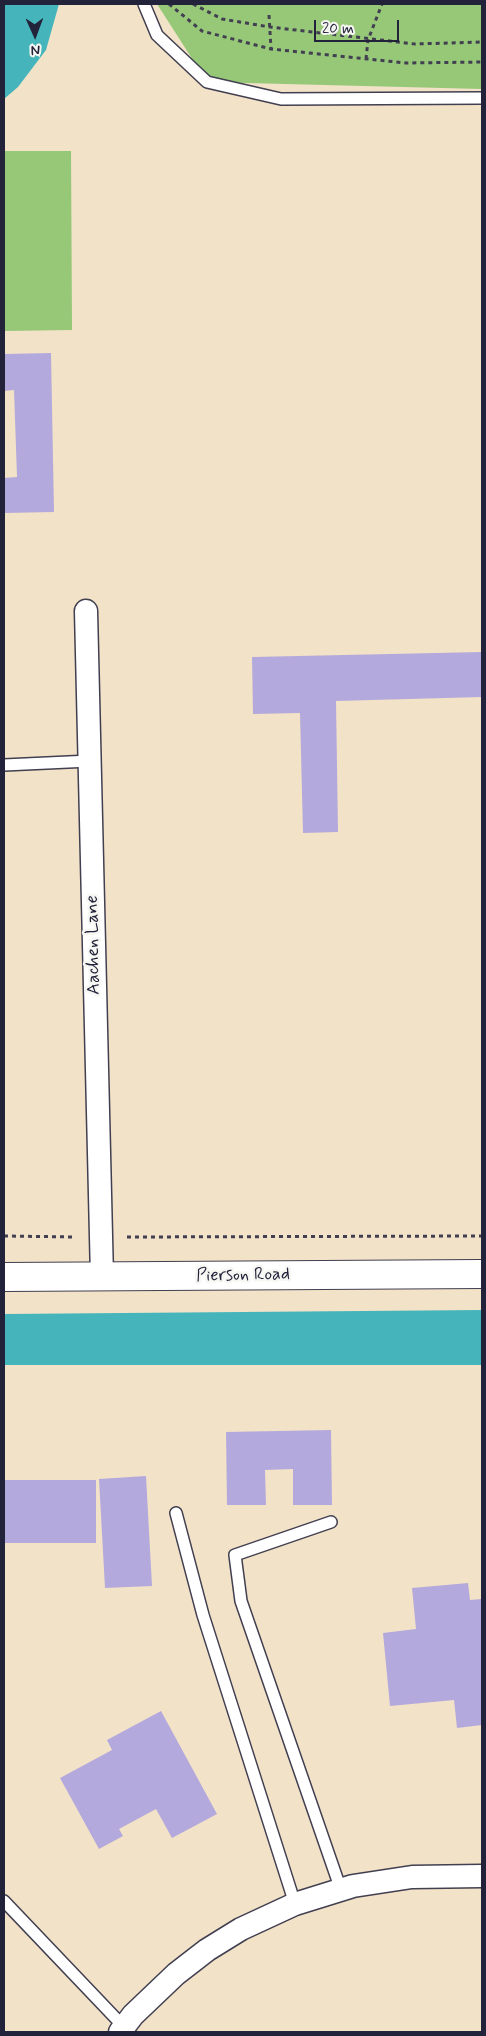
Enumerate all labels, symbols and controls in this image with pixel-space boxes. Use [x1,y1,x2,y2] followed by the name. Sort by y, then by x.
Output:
[10,10,60,60] north arrow
[316,10,401,42] scale bar
[322,19,354,39] text: 20 m
[31,41,41,59] text: N
[82,895,106,995] street label: Aachen Lane
[196,1264,290,1288] street label: Pierson Road

